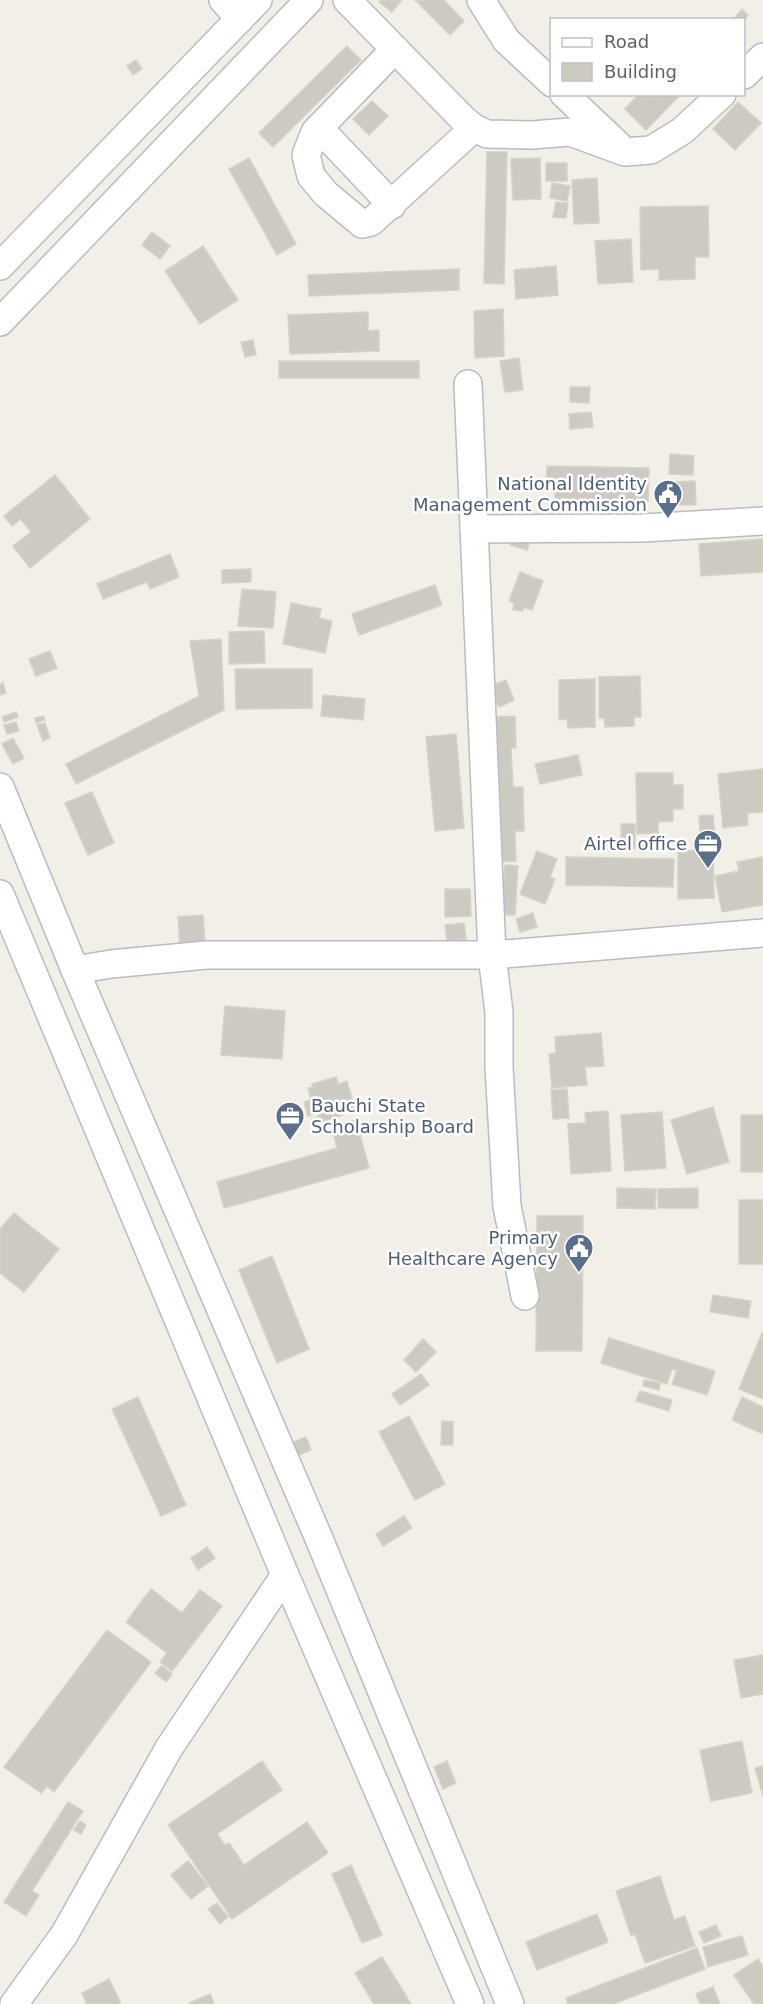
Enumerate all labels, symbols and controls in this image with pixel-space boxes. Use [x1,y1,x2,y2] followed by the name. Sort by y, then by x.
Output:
[550,18,745,96] legend
[604,31,649,52] text: Road
[604,61,677,82] text: Building
[413,473,647,515] place label: National Identity Management Commission
[652,478,684,520] public building icon: National Identity Management Commission
[692,828,724,870] office icon: Airtel office
[584,833,687,854] place label: Airtel office
[311,1095,474,1137] place label: Bauchi State Scholarship Board
[274,1100,306,1142] office icon: Bauchi State Scholarship Board
[387,1227,558,1269] place label: Primary Healthcare Agency
[563,1232,595,1274] public building icon: Primary Healthcare Agency

